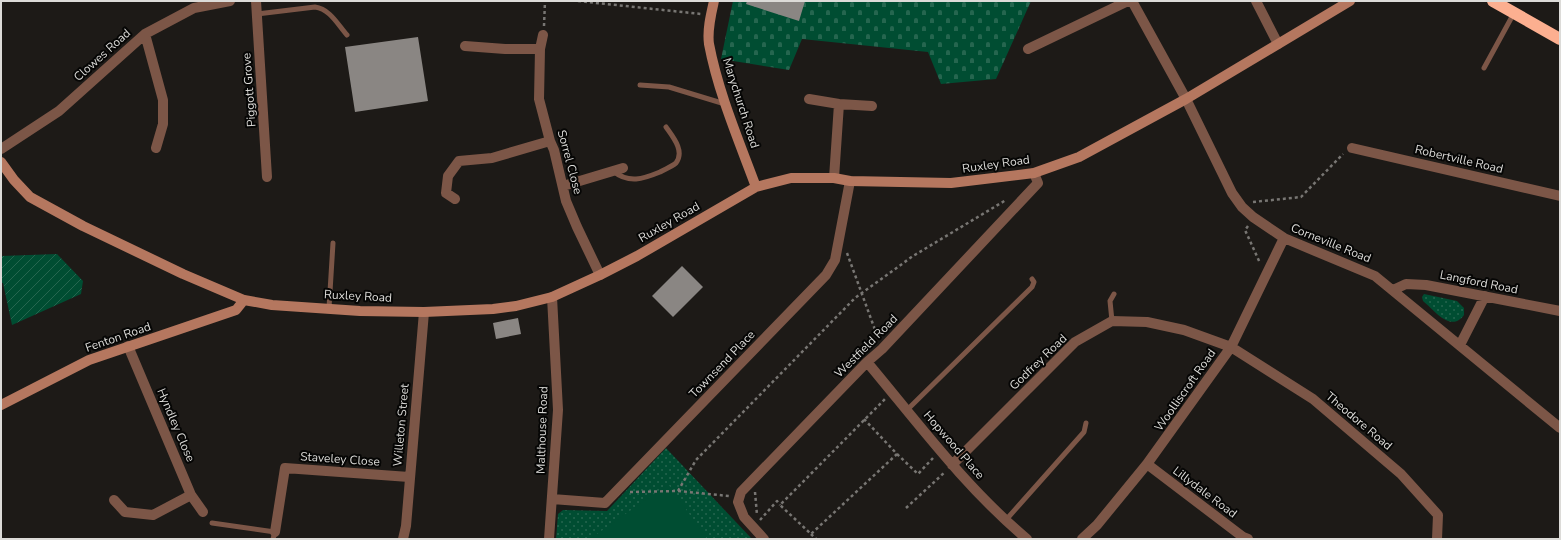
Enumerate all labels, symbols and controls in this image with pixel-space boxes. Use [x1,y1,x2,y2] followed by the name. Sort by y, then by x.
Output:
[70,25,134,85] street label: Clowes Road
[238,52,260,128] street label: Piggott Grove
[719,56,763,150] street label: Marychurch Road
[554,128,586,196] street label: Sorrel Close
[1413,141,1505,177] street label: Robertville Road
[961,151,1031,177] street label: Ruxley Road
[636,198,702,246] street label: Ruxley Road
[1289,220,1373,266] street label: Corneville Road
[1438,267,1520,297] street label: Langford Road
[324,286,392,306] street label: Ruxley Road
[831,311,901,381] street label: Westfield Road
[83,318,153,356] street label: Fenton Road
[686,327,758,401] street label: Townsend Place
[1006,331,1070,393] street label: Godfrey Road
[1151,346,1219,434] street label: Woolliscroft Road
[389,382,413,467] street label: Willeton Street
[153,386,199,464] street label: Hyndley Close
[532,386,552,474] street label: Malthouse Road
[1322,388,1396,454] street label: Theodore Road
[920,407,988,483] street label: Hopwood Place
[300,448,380,470] street label: Staveley Close
[1170,463,1240,521] street label: Lillydale Road

